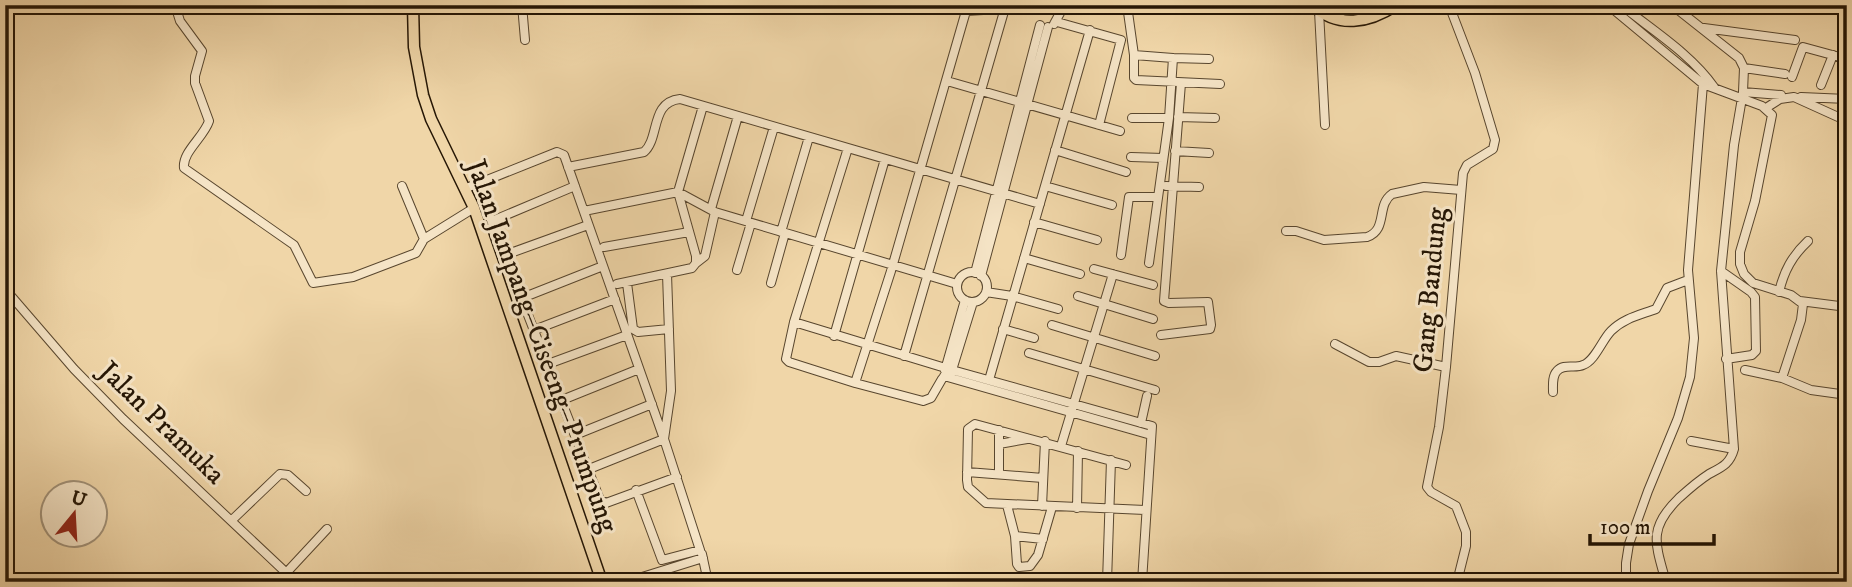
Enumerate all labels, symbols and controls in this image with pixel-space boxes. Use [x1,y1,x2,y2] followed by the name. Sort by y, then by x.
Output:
[457,152,626,538] street label: Jalan Jampang–Ciseeng–Prumpung
[1405,206,1455,374] street label: Gang Bandung
[89,352,233,492] street label: Jalan Pramuka
[38,478,108,548] north arrow
[68,486,90,513] text: U
[1590,503,1714,547] scale bar
[1600,515,1651,541] text: 100 m

